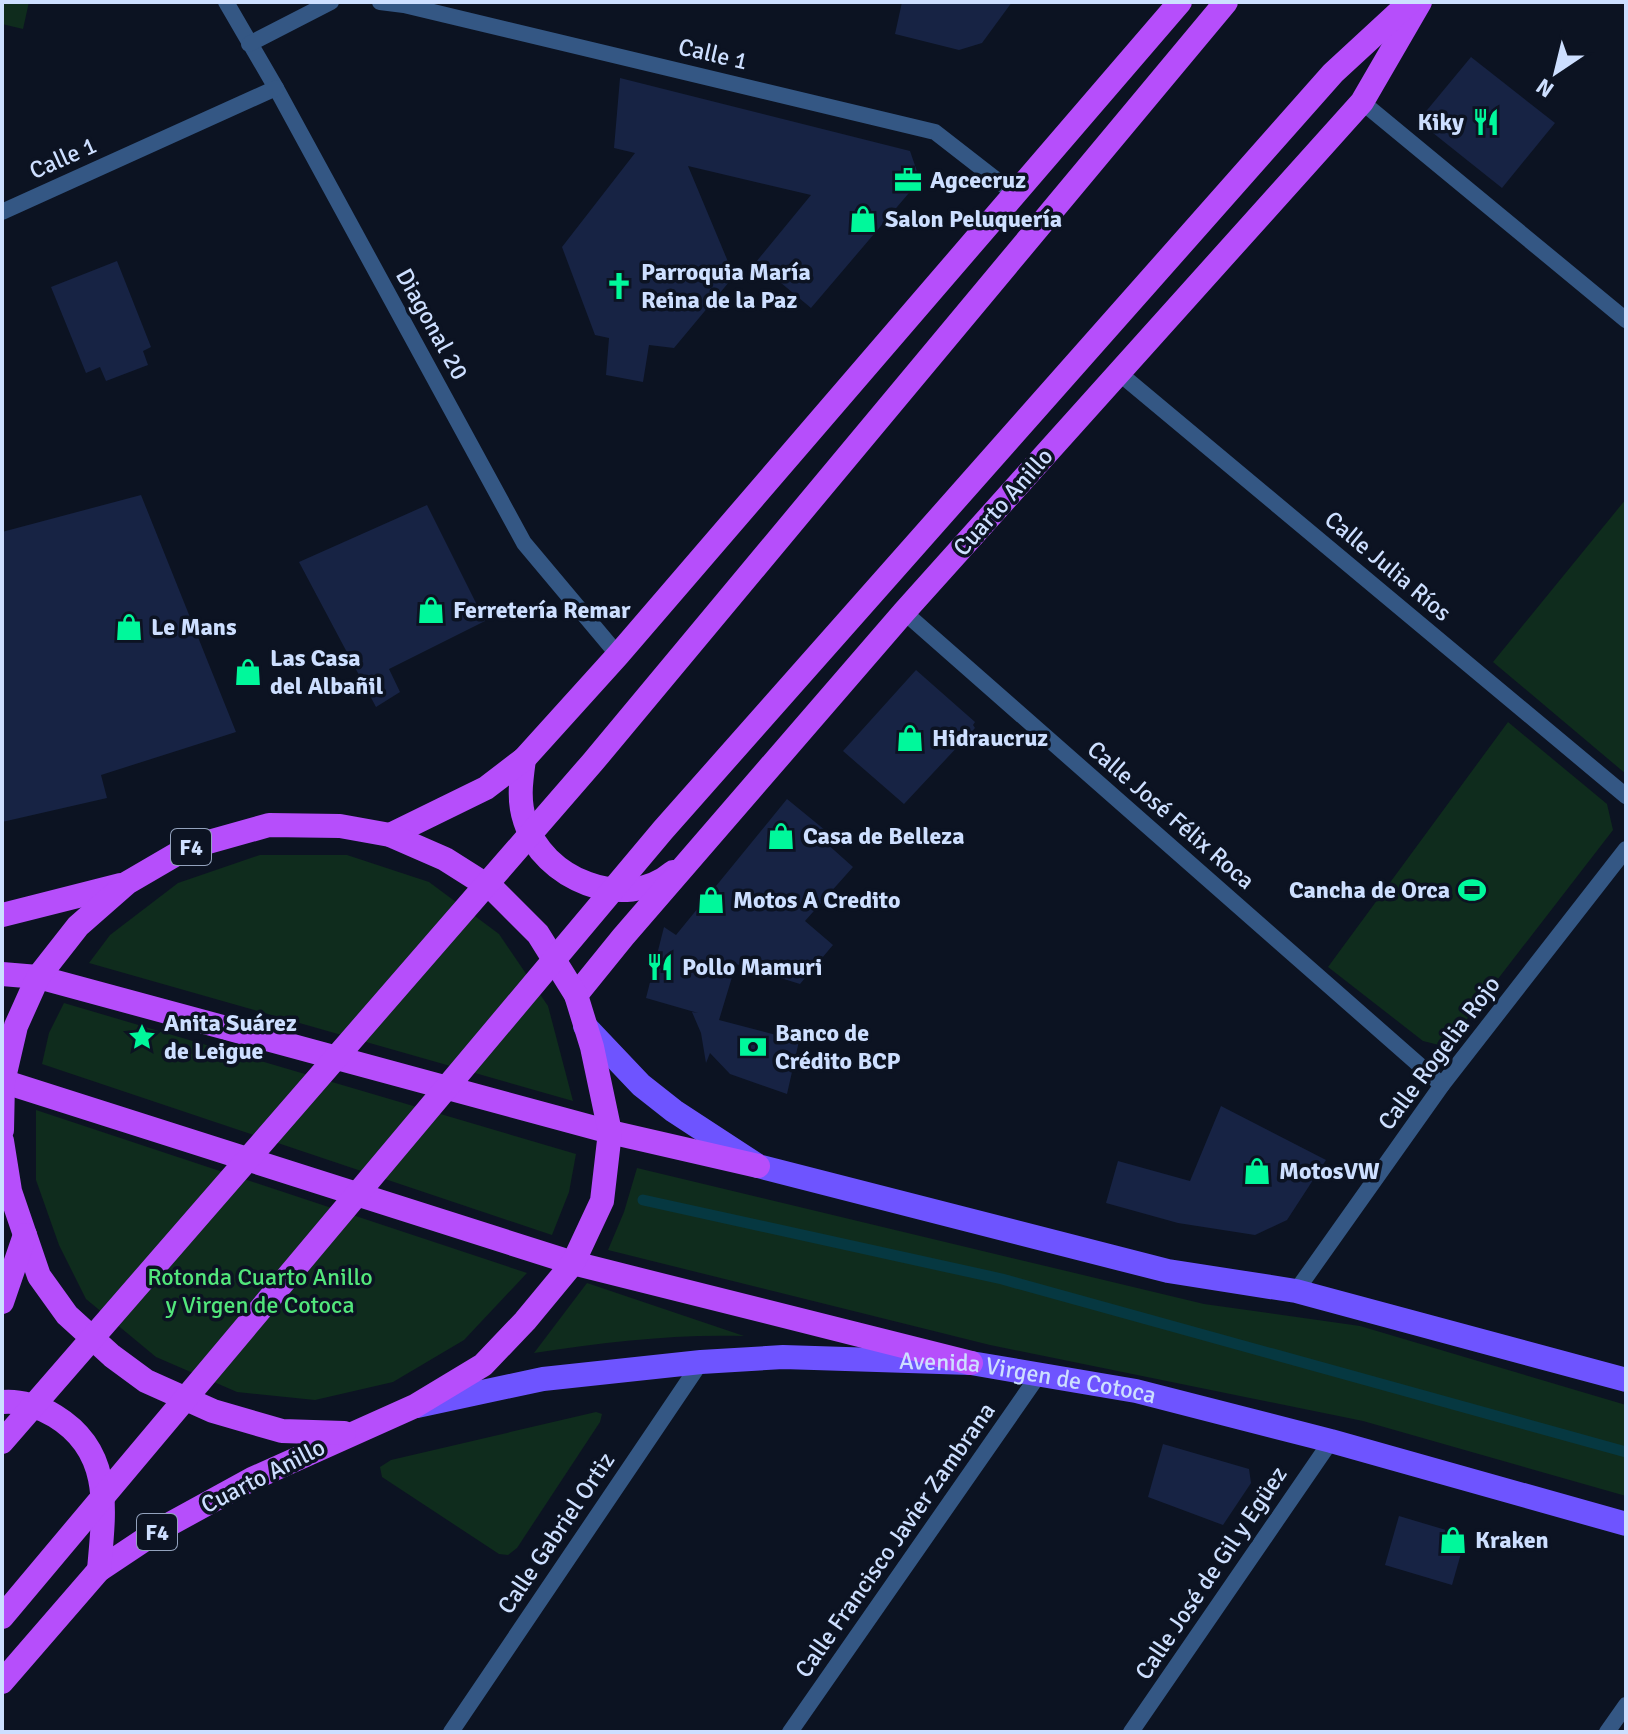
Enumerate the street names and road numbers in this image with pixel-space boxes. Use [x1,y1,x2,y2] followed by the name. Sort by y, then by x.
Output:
[675,31,751,77] street label: Calle 1
[25,130,101,186] street label: Calle 1
[389,263,475,385] street label: Diagonal 20
[947,442,1059,562] street label: Cuarto Anillo
[1319,504,1457,628] street label: Calle Julia Ríos
[1081,734,1261,896] street label: Calle José Félix Roca
[171,829,211,865] road number: F4
[1371,970,1507,1136] street label: Calle Rogelia Rojo
[899,1346,1159,1411] street label: Avenida Virgen de Cotoca
[788,1397,1002,1683] street label: Calle Francisco Javier Zambrana
[196,1432,330,1520] street label: Cuarto Anillo
[491,1446,621,1620] street label: Calle Gabriel Ortiz
[1128,1461,1294,1685] street label: Calle José de Gil y Egüez
[137,1514,177,1550] road number: F4

